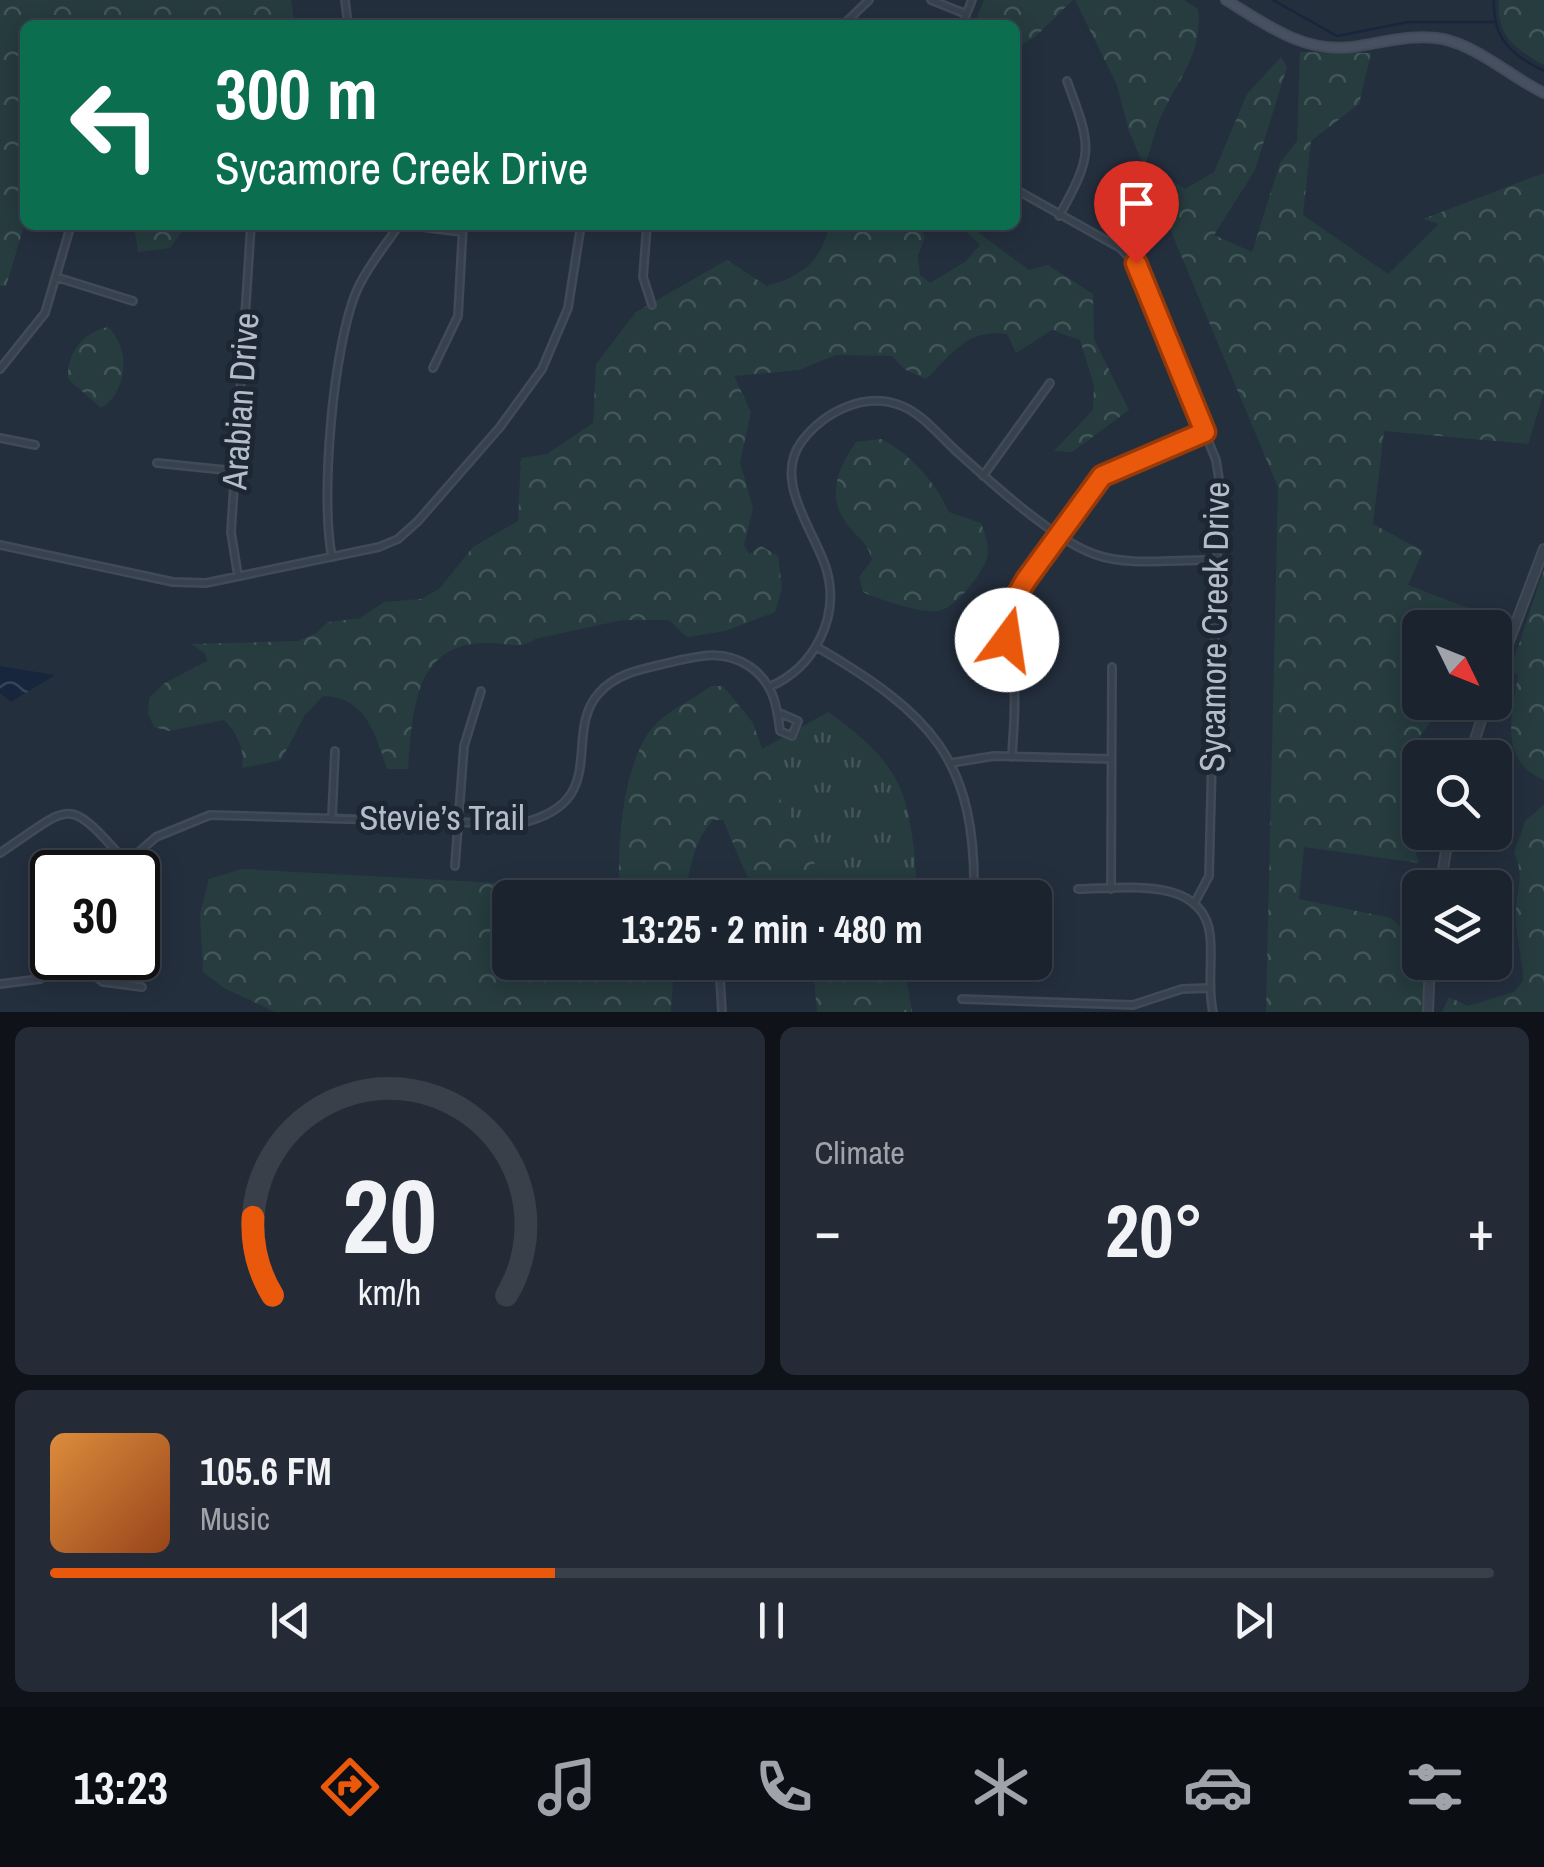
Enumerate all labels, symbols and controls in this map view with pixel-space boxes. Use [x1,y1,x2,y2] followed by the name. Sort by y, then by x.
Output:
[215,47,378,141] text: 300 m
[50,60,180,190] icon: left
[215,137,588,198] text: Sycamore Creek Drive
[1094,161,1179,264] pin
[1109,176,1164,231] icon: arrive
[210,311,270,492] street label: Arabian Drive
[1188,481,1240,773] street label: Sycamore Creek Drive
[955,588,1059,692] position arrow
[1402,610,1512,720] north arrow
[1402,610,1512,980] map controls
[1402,740,1512,850] button: search
[359,794,525,841] street label: Stevie’s Trail
[30,850,160,980] speed limit sign: 30
[1402,870,1512,980] button: layers
[621,904,923,955] text: 13:25 · 2 min · 480 m
[815,1131,905,1174] text: Climate
[342,1145,437,1285] text: 20
[1105,1179,1203,1280] text: 20°
[815,1193,841,1267] text: −
[1468,1193,1494,1267] text: +
[358,1268,422,1316] text: km/h
[200,1446,332,1497] text: 105.6 FM
[200,1497,270,1540] text: Music
[263,1593,318,1648] icon: previous
[744,1593,799,1648] icon: pause
[1226,1593,1281,1648] icon: next
[315,1752,385,1822] icon: directions
[532,1752,602,1822] icon: music
[749,1752,819,1822] icon: phone
[966,1752,1036,1822] icon: climate
[1183,1752,1253,1822] icon: car
[1400,1752,1470,1822] icon: filters
[74,1757,168,1818] text: 13:23

